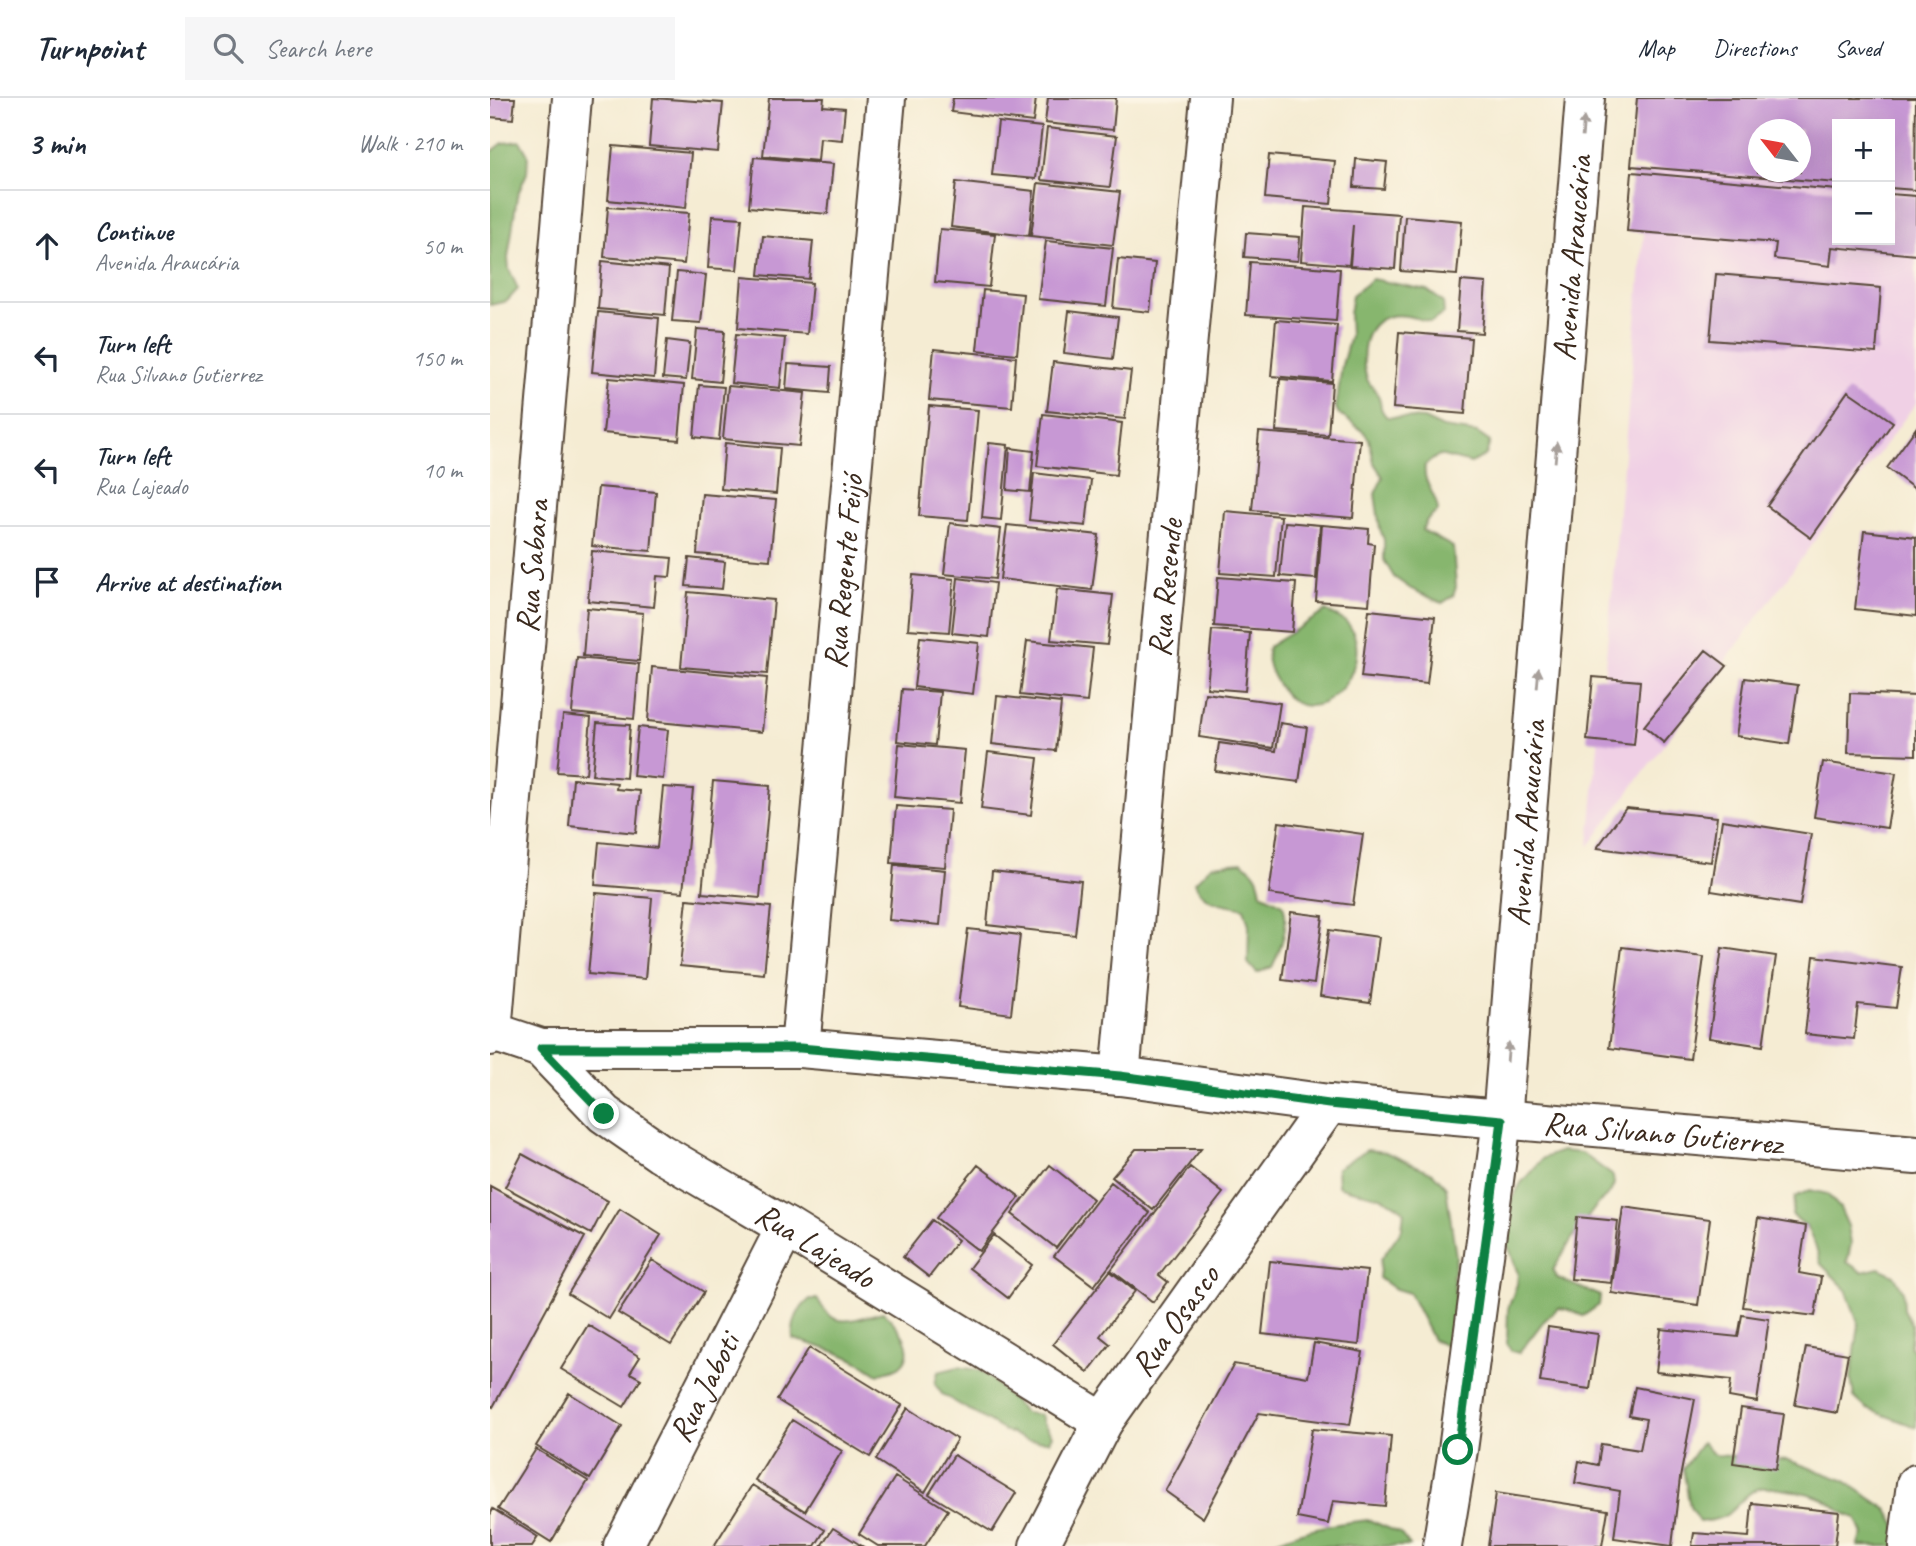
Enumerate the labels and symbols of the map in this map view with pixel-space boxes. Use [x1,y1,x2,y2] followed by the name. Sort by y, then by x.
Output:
[1578,116,1589,138] one-way arrow
[1748,119,1811,182] north arrow
[1543,152,1601,362] street label: Avenida Araucária
[1551,440,1562,462] one-way arrow
[813,469,873,671] street label: Rua Regente Feijó
[505,496,559,634] street label: Rua Sabara
[1138,515,1192,659] street label: Rua Resende
[1533,667,1544,689] one-way arrow
[1497,717,1556,927] street label: Avenida Araucária
[1503,1040,1514,1062] one-way arrow
[588,1098,619,1129] route end
[1542,1102,1787,1165] street label: Rua Silvano Gutierrez
[748,1193,884,1298] street label: Rua Lajeado
[1121,1255,1230,1384] street label: Rua Osasco
[659,1322,751,1449] street label: Rua Jaboti
[1442,1434,1473,1465] route start

